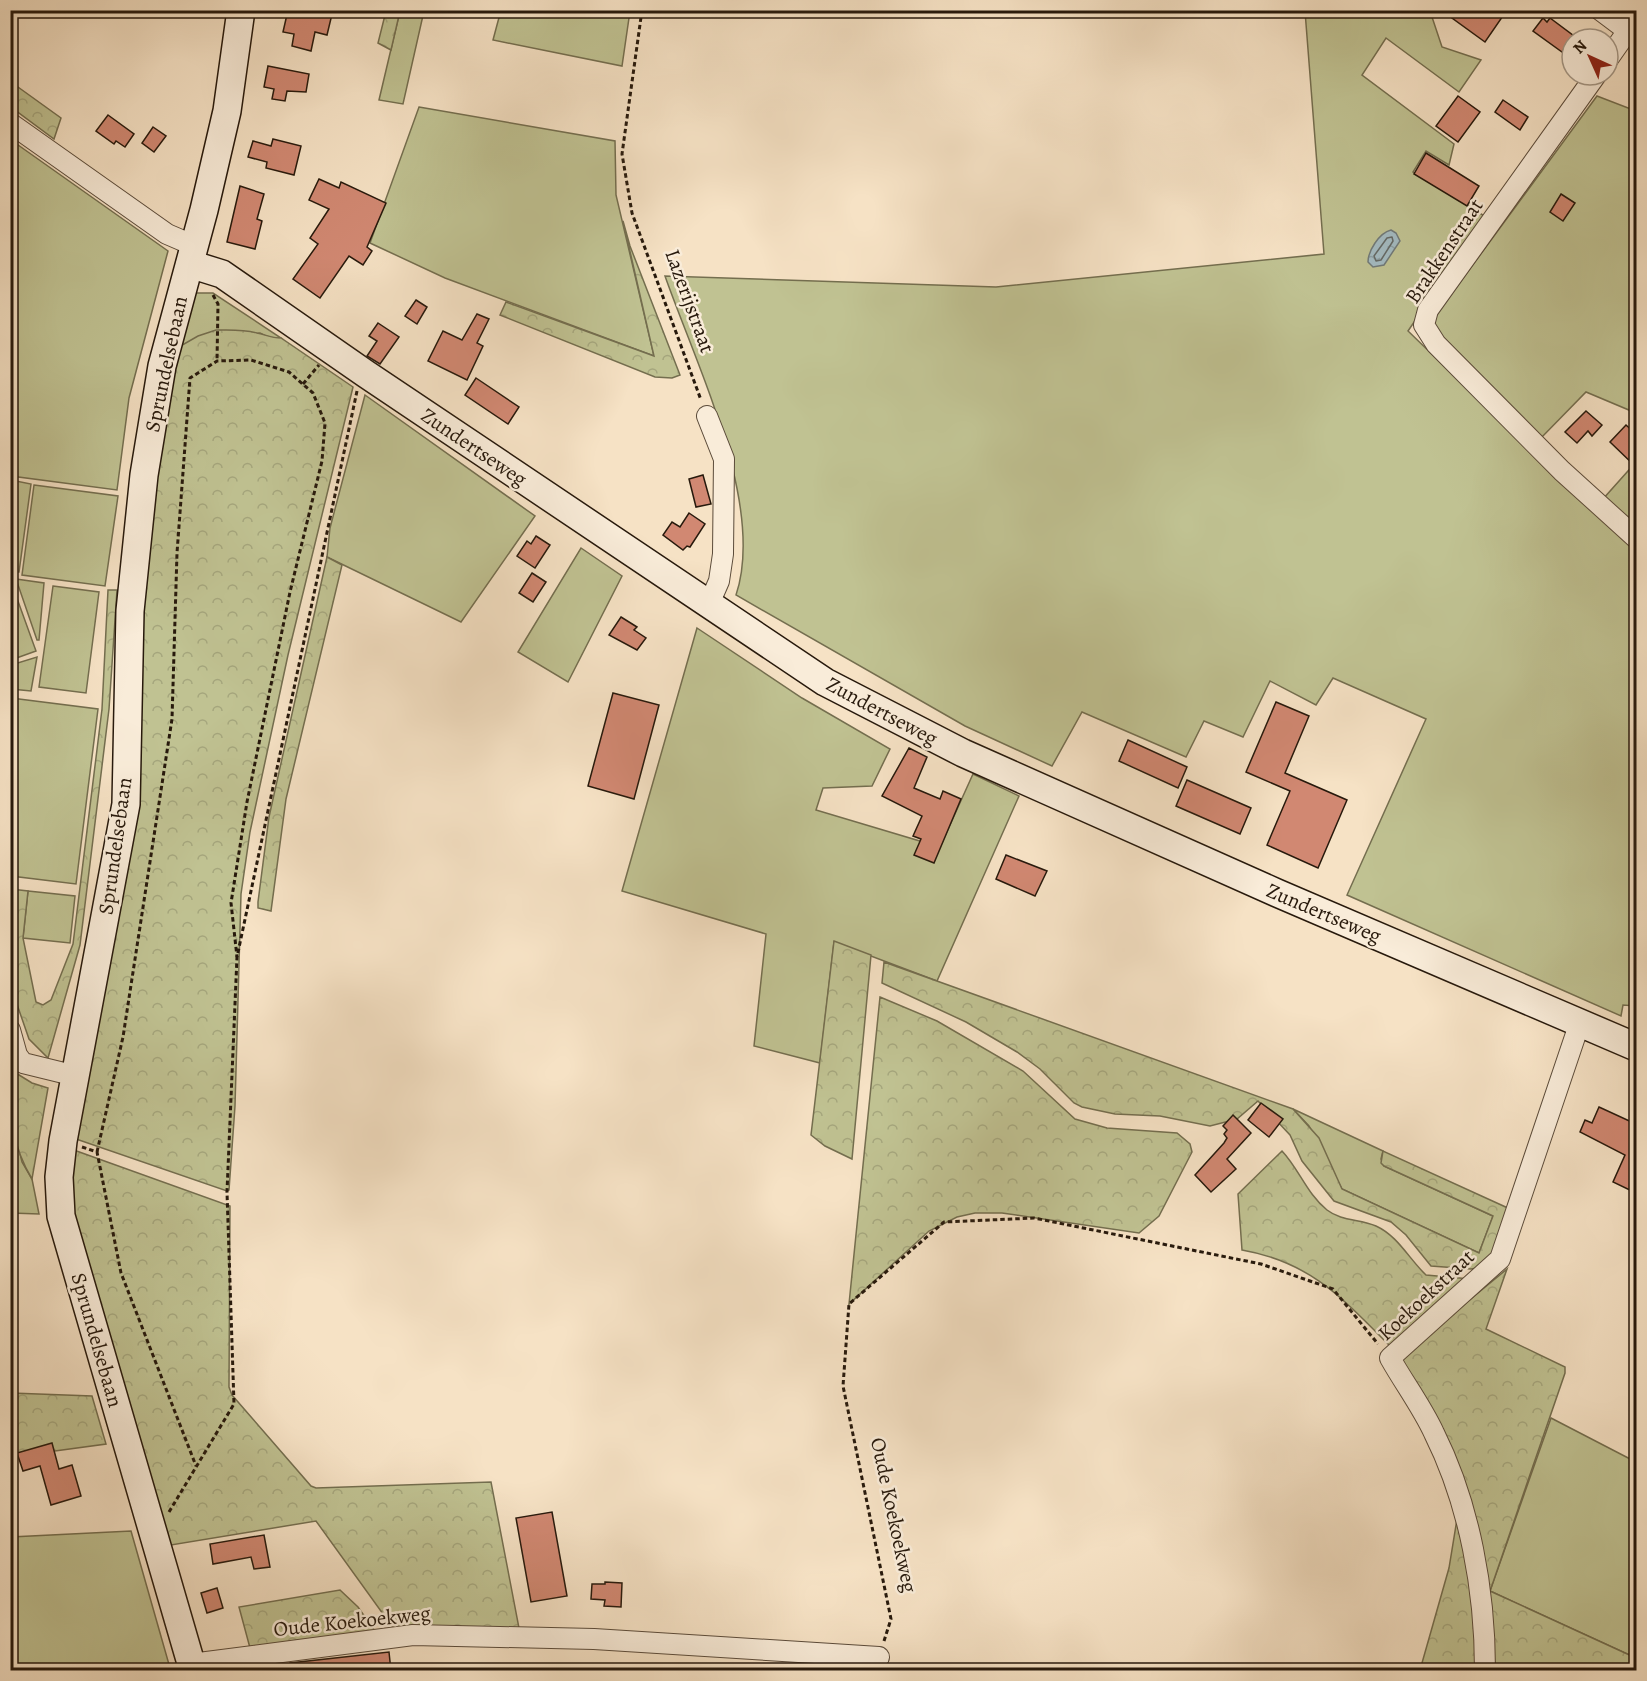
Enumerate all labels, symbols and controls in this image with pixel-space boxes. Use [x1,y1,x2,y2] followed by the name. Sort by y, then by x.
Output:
[1560,27,1620,87] north arrow
[1568,35,1592,59] text: N
[1399,193,1489,309] street label: Brakkenstraat
[658,245,722,357] street label: Lazerijstraat
[138,293,194,435] street label: Sprundelsebaan
[415,401,533,493] street label: Zundertseweg
[821,670,943,752] street label: Zundertseweg
[91,775,139,917] street label: Sprundelsebaan
[1262,876,1386,950] street label: Zundertseweg
[1372,1243,1480,1347] street label: Koekoekstraat
[64,1270,130,1410] street label: Sprundelsebaan
[864,1435,924,1595] street label: Oude Koekoekweg
[272,1599,432,1643] street label: Oude Koekoekweg

